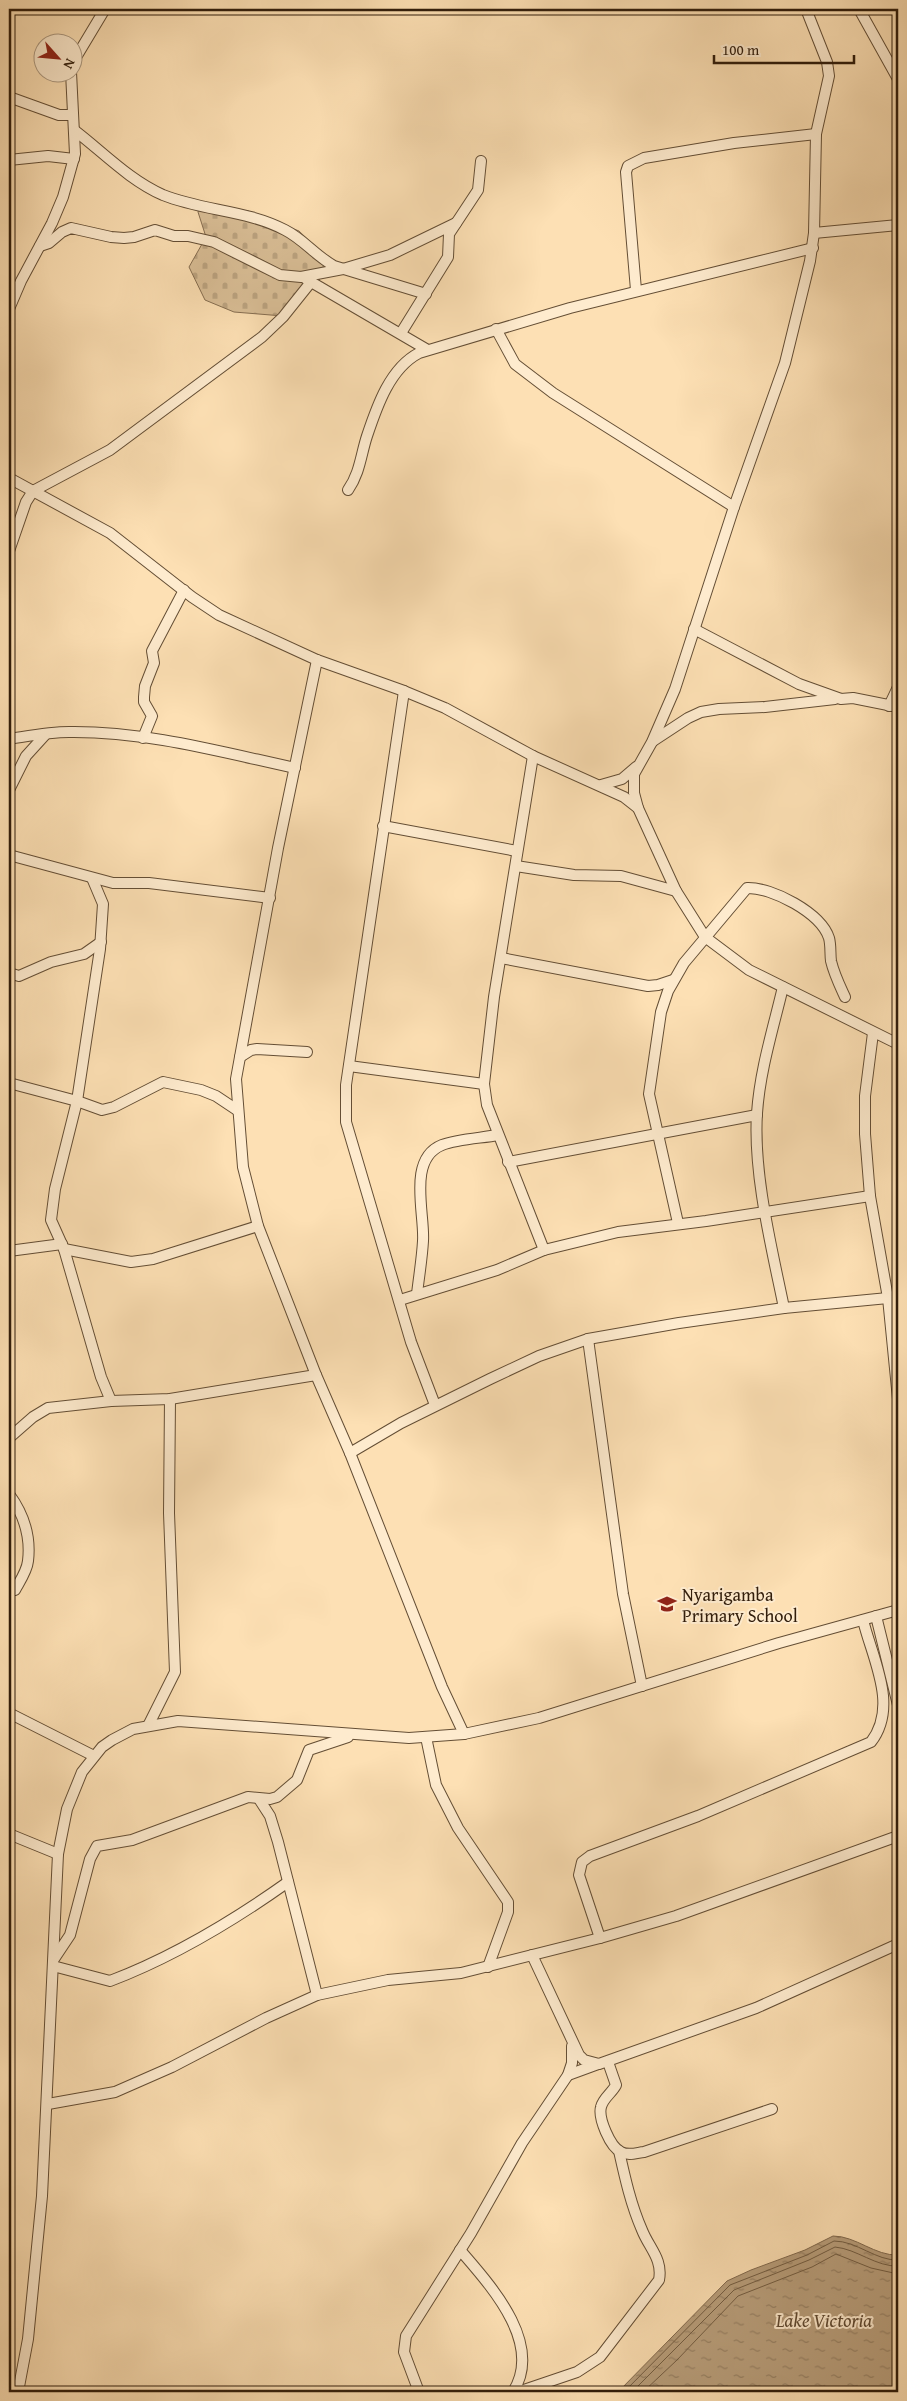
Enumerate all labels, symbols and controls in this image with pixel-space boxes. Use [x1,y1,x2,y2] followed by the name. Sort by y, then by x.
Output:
[32,32,82,82] north arrow
[714,32,854,64] scale bar
[722,39,760,60] text: 100 m
[58,55,81,73] text: N
[682,1581,798,1629] place label: Nyarigamba Primary School
[656,1593,678,1615] school or university icon: Nyarigamba Primary School
[775,2306,872,2334] water label: Lake Victoria

